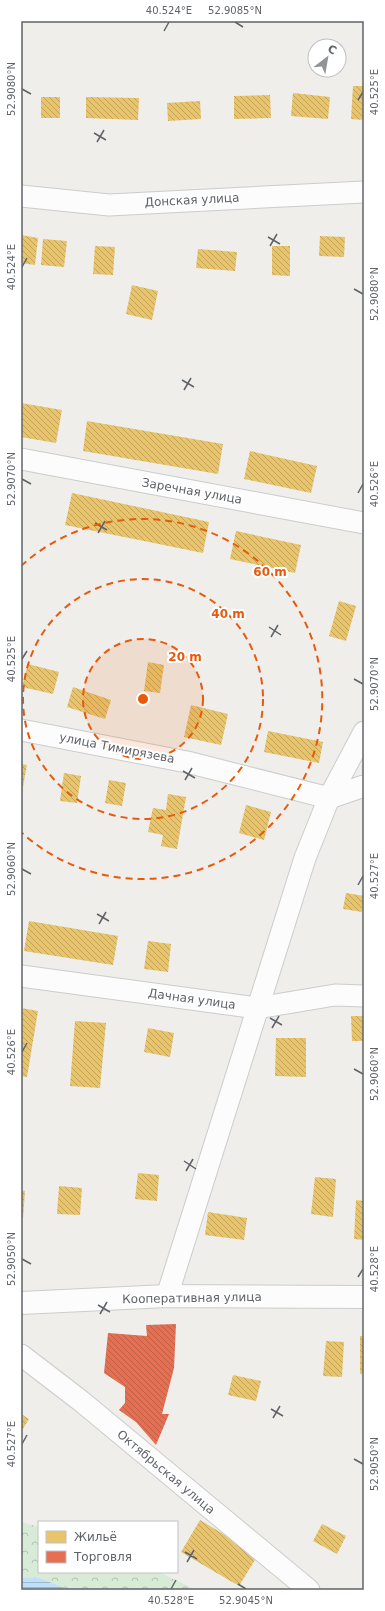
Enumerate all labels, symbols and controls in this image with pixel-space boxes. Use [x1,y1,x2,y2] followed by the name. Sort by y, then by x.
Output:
[146,5,192,16] text: 40.524°E
[208,5,262,16] text: 52.9085°N
[307,38,347,78] north arrow
[325,42,339,58] text: С
[6,62,17,116] text: 52.9080°N
[369,69,380,115] text: 40.525°E
[144,191,240,209] street label: Донская улица
[6,244,17,290] text: 40.524°E
[369,267,380,321] text: 52.9080°N
[6,452,17,506] text: 52.9070°N
[369,461,380,507] text: 40.526°E
[141,475,243,507] street label: Заречная улица
[253,565,287,579] text: 60 m
[211,607,245,621] text: 40 m
[6,636,17,682] text: 40.525°E
[168,650,202,664] text: 20 m
[369,657,380,711] text: 52.9070°N
[136,692,150,706] centre of rings
[58,730,176,766] street label: улица Тимирязева
[6,842,17,896] text: 52.9060°N
[369,853,380,899] text: 40.527°E
[147,986,237,1012] street label: Дачная улица
[6,1029,17,1075] text: 40.526°E
[369,1047,380,1101] text: 52.9060°N
[6,1232,17,1286] text: 52.9050°N
[369,1246,380,1292] text: 40.528°E
[122,1290,262,1306] street label: Кооперативная улица
[6,1421,17,1467] text: 40.527°E
[114,1427,218,1517] street label: Октябрьская улица
[369,1437,380,1491] text: 52.9050°N
[38,1521,178,1573] legend
[74,1530,117,1544] text: Жильё
[73,1550,132,1564] text: Торговля
[148,1595,194,1606] text: 40.528°E
[219,1595,273,1606] text: 52.9045°N

